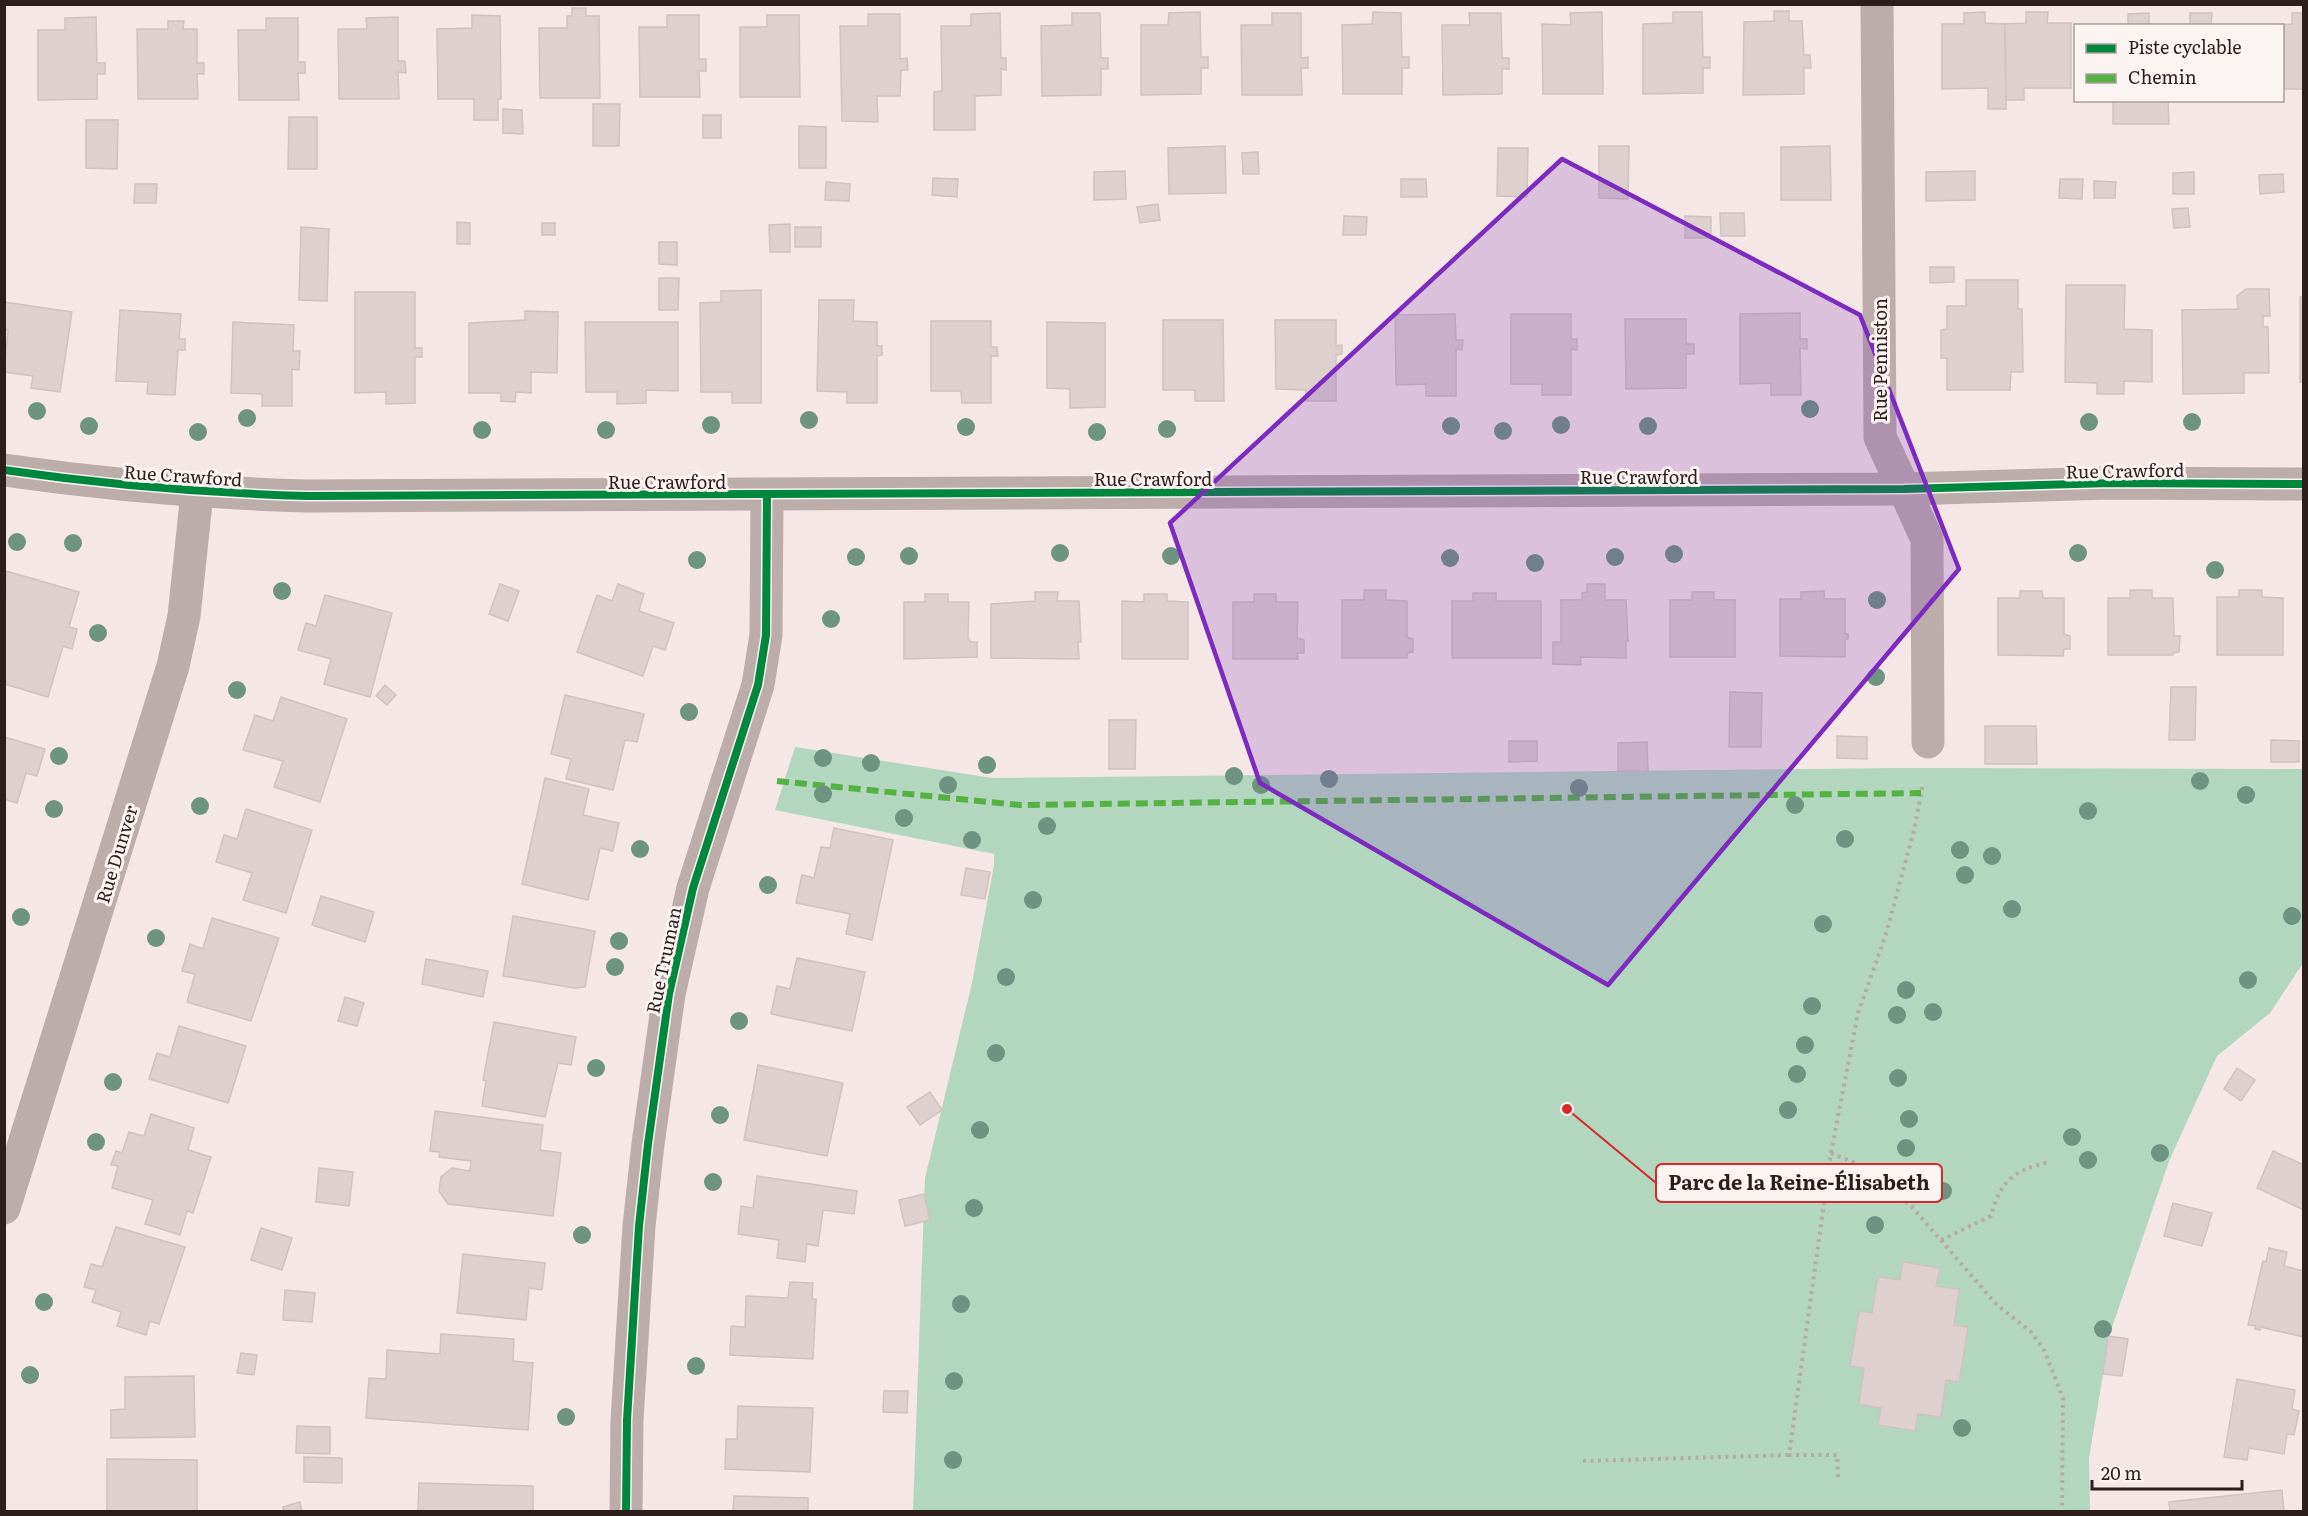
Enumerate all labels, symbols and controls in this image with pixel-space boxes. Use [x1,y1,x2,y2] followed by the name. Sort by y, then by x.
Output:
[2074,24,2284,102] legend
[2128,33,2242,60] text: Piste cyclable
[2128,63,2197,90] text: Chemin
[1866,298,1893,422] street label: Rue Penniston
[2065,455,2185,485] street label: Rue Crawford
[123,457,243,493] street label: Rue Crawford
[1580,463,1698,490] street label: Rue Crawford
[1094,465,1212,492] street label: Rue Crawford
[608,468,726,495] street label: Rue Crawford
[88,801,144,906] street label: Rue Dunver
[639,904,687,1016] street label: Rue Truman
[1656,1164,1942,1202] callout: Parc de la Reine-Élisabeth
[1668,1166,1930,1196] text: Parc de la Reine-Élisabeth
[2092,1453,2242,1491] scale bar
[2101,1459,2142,1486] text: 20 m

